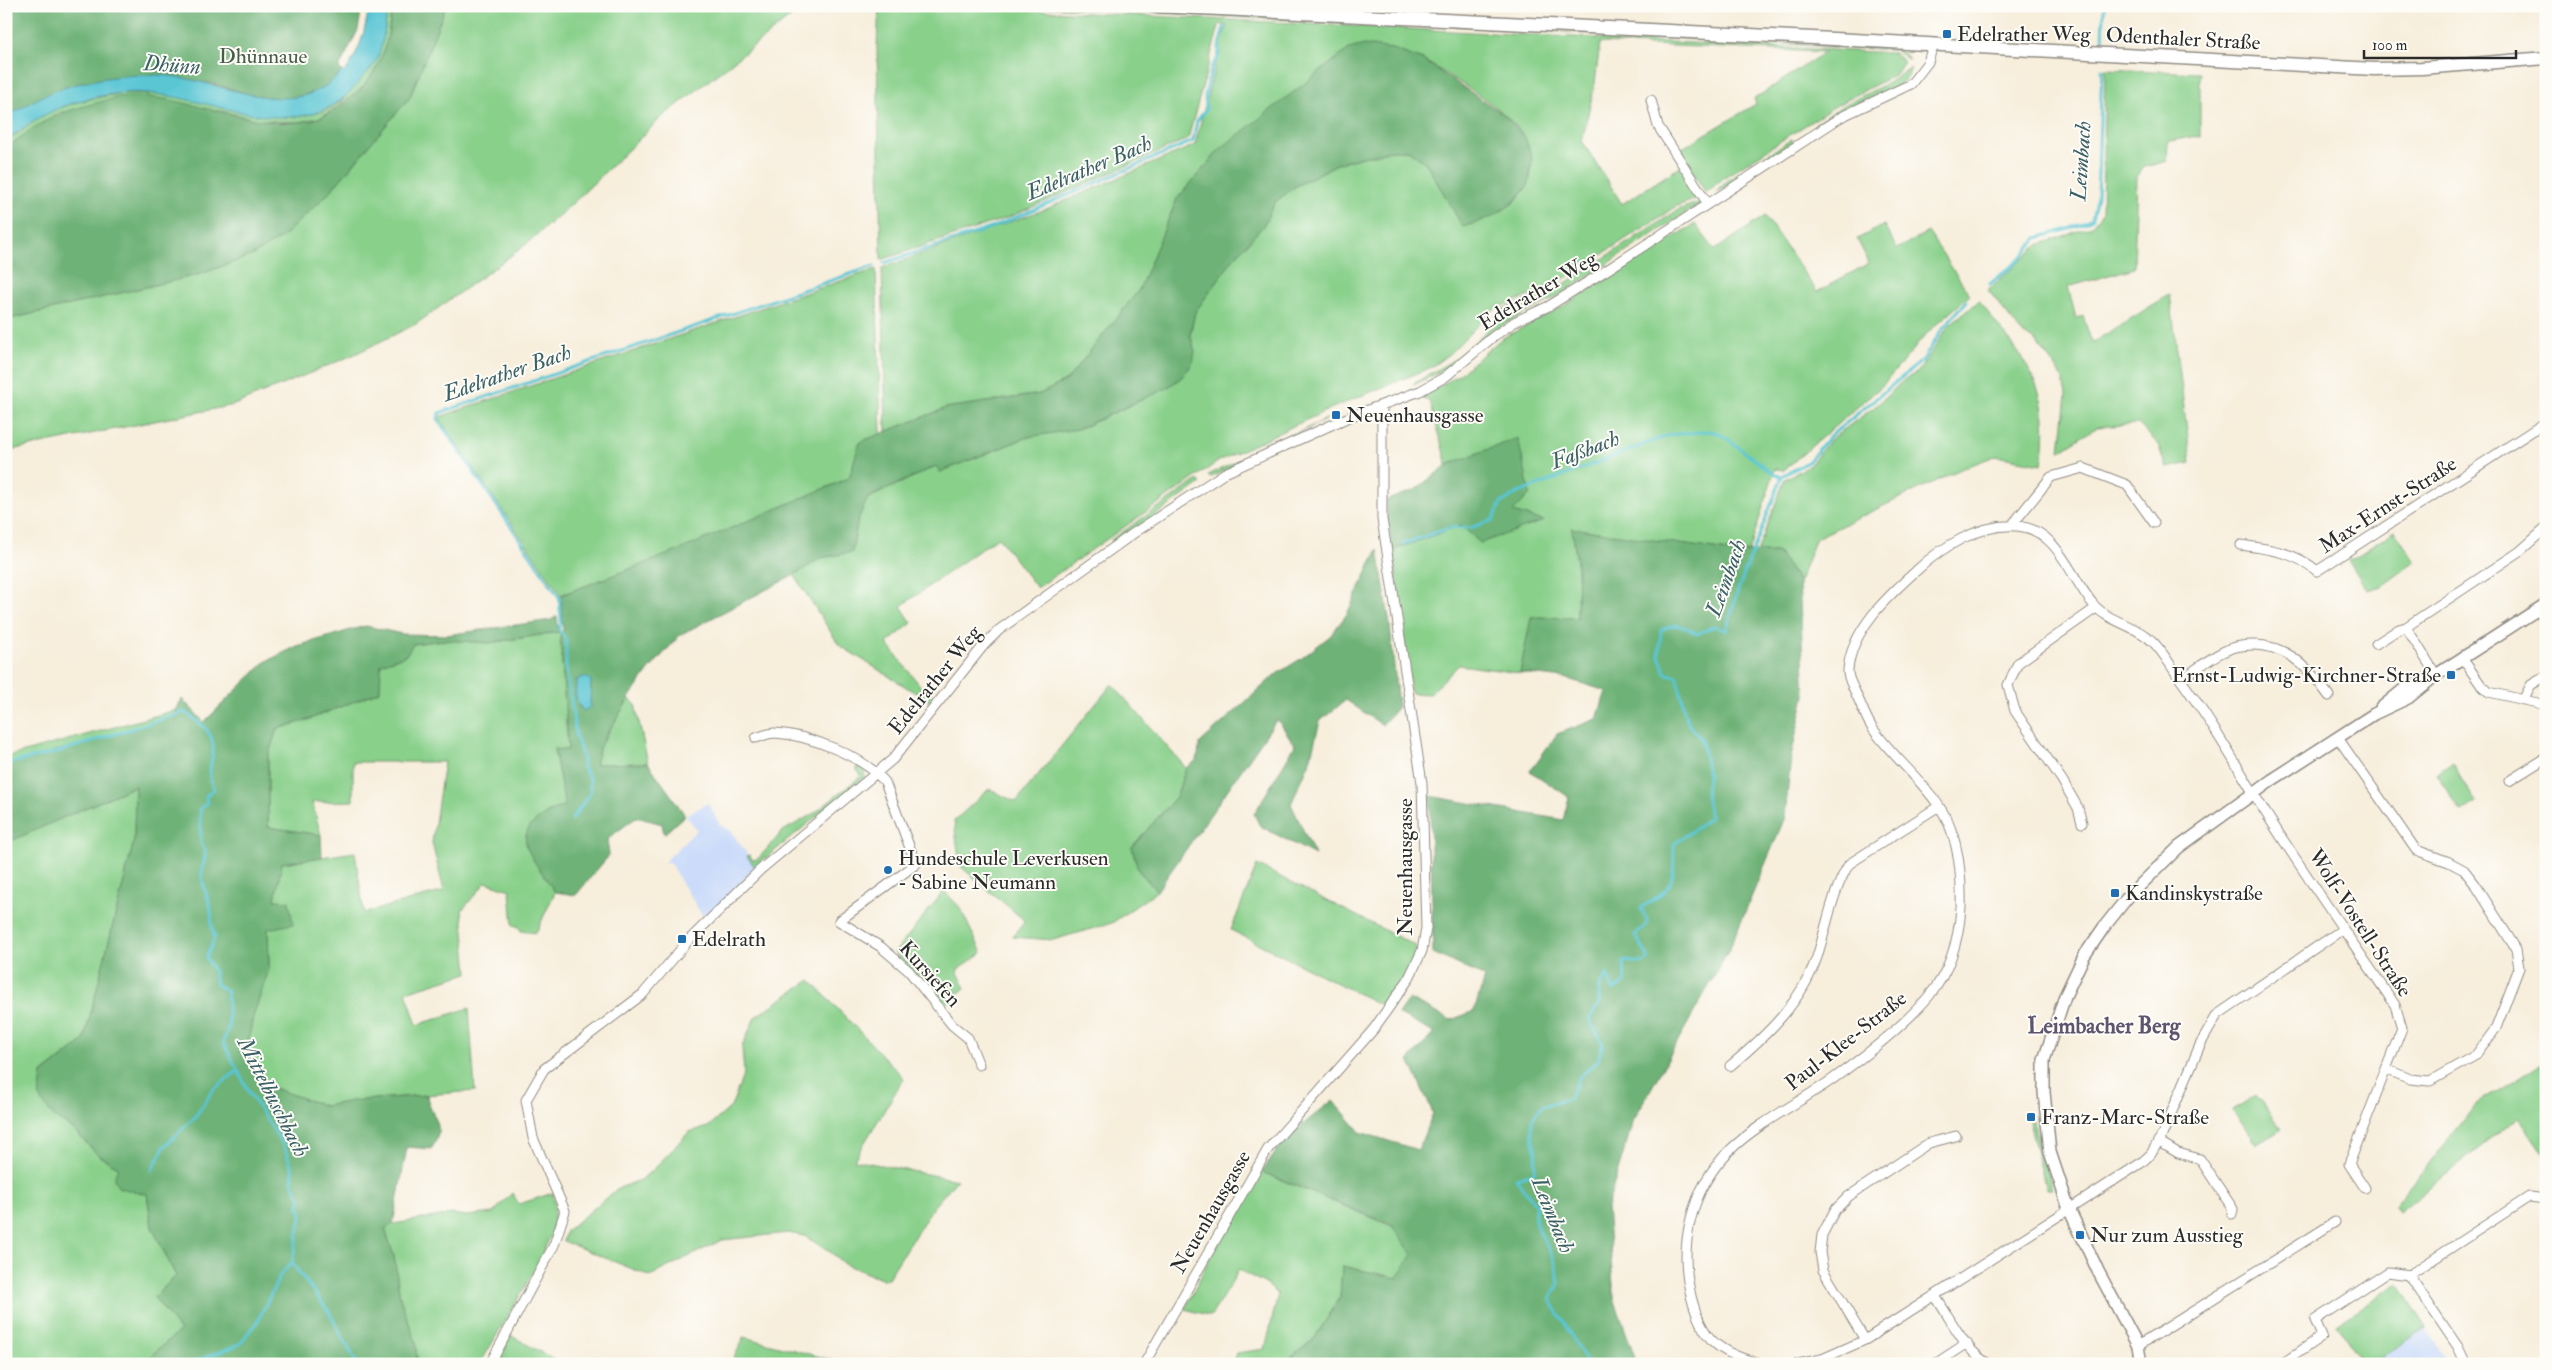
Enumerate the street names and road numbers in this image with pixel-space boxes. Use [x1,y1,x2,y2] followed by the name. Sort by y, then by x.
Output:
[2105,21,2261,57] street label: Odenthaler Straße
[1474,245,1603,337] street label: Edelrather Weg
[2314,450,2462,560] street label: Max-Ernst-Straße
[882,619,988,740] street label: Edelrather Weg
[1392,798,1419,936] street label: Neuenhausgasse
[2301,843,2418,1002] street label: Wolf-Vostell-Straße
[893,935,967,1013] street label: Kursiefen
[1780,985,1912,1097] street label: Paul-Klee-Straße
[1165,1146,1257,1278] street label: Neuenhausgasse

